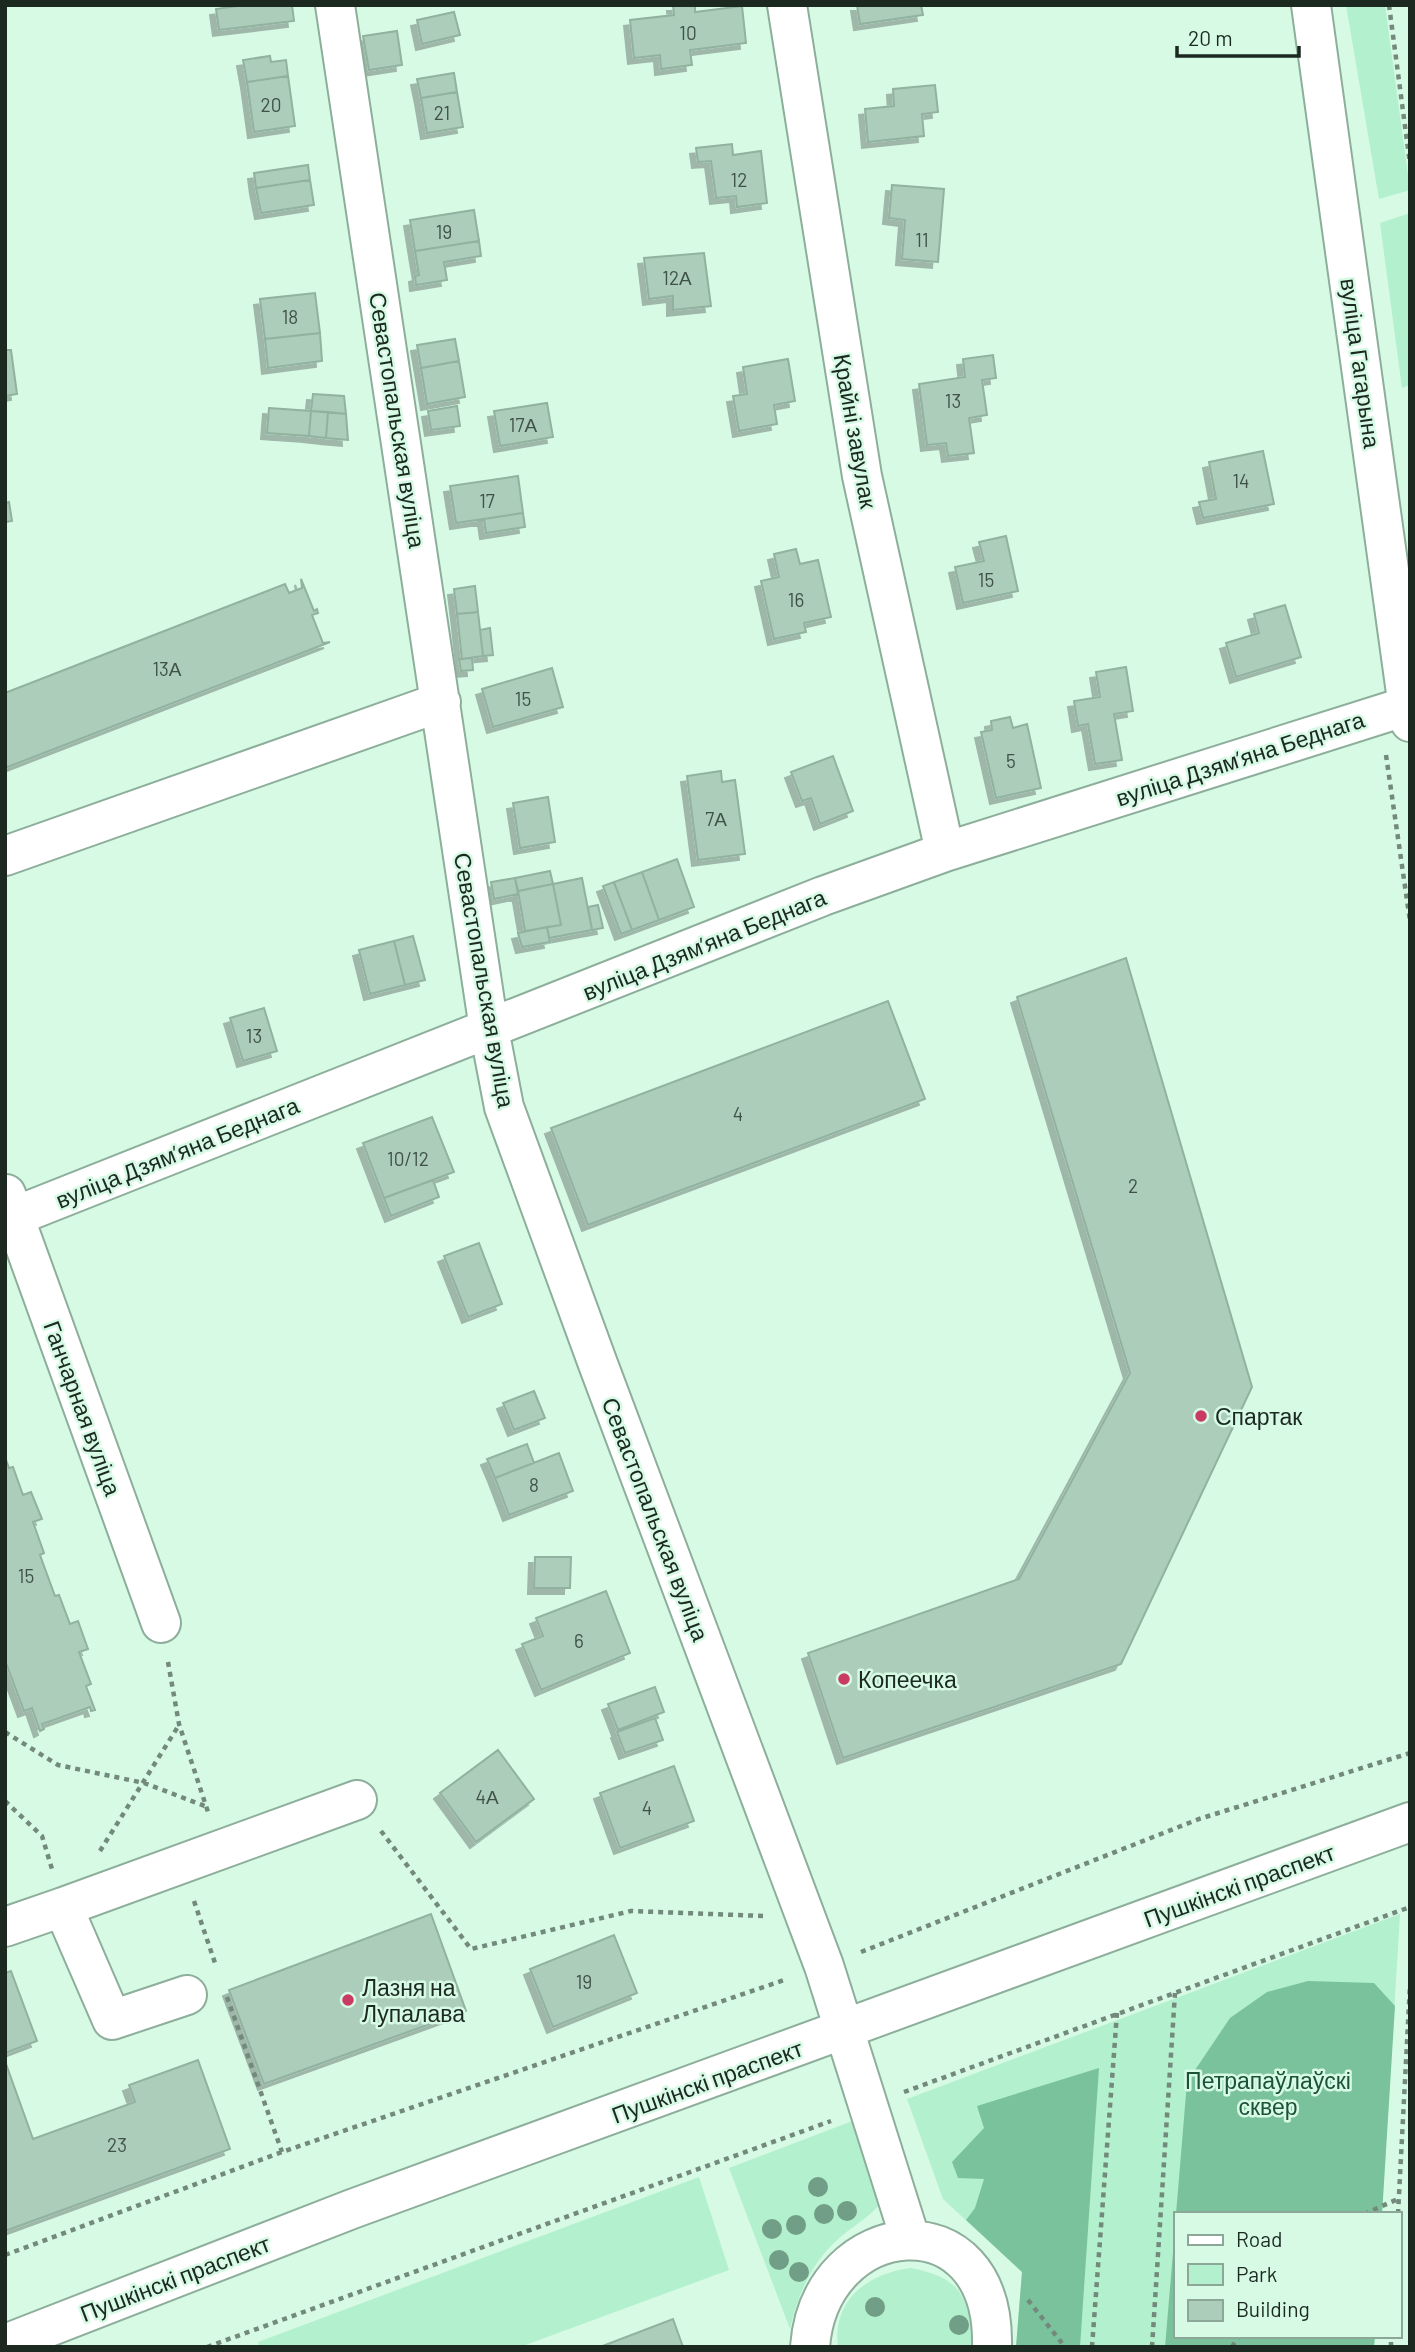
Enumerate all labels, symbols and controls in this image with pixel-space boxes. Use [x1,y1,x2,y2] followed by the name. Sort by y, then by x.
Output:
[1177,14,1300,58] scale bar
[679,21,697,44] house number: 10
[1188,25,1233,50] text: 20 m
[261,93,281,116] house number: 20
[434,101,450,124] house number: 21
[731,168,747,191] house number: 12
[436,220,452,243] house number: 19
[915,228,929,251] house number: 11
[662,266,692,289] house number: 12А
[1335,276,1387,450] street label: вуліца Гагарына
[364,290,432,550] street label: Севастопальская вуліца
[282,305,298,328] house number: 18
[829,351,884,511] street label: Крайні завулак
[945,389,961,412] house number: 13
[509,413,537,436] house number: 17А
[1232,469,1250,492] house number: 14
[479,489,495,512] house number: 17
[978,568,994,591] house number: 15
[788,588,804,611] house number: 16
[152,657,182,680] house number: 13А
[515,687,531,710] house number: 15
[1112,704,1368,811] street label: вуліца Дзямʼяна Беднага
[1006,749,1016,772] house number: 5
[705,807,727,830] house number: 7А
[449,850,521,1110] street label: Севастопальская вуліца
[578,882,830,1006] street label: вуліца Дзямʼяна Беднага
[246,1024,262,1047] house number: 13
[51,1090,303,1214] street label: вуліца Дзямʼяна Беднага
[733,1102,743,1125] house number: 4
[387,1147,429,1170] house number: 10/12
[1128,1174,1138,1197] house number: 2
[38,1317,128,1499] street label: Ганчарная вуліца
[597,1393,715,1645] street label: Севастопальская вуліца
[1215,1402,1303,1430] place label: Спартак
[1193,1408,1209,1424] marker: Спартак
[529,1473,539,1496] house number: 8
[18,1564,34,1587] house number: 15
[574,1629,584,1652] house number: 6
[858,1665,957,1693] place label: Копеечка
[836,1671,852,1687] marker: Копеечка
[475,1785,499,1808] house number: 4А
[642,1796,652,1819] house number: 4
[1140,1837,1339,1933] street label: Пушкінскі праспект
[576,1970,592,1993] house number: 19
[362,1973,465,2027] place label: Лазня на Лупалава
[340,1992,356,2008] marker: Лазня на Лупалава
[608,2033,807,2129] street label: Пушкінскі праспект
[1185,2066,1351,2120] park label: Петрапаўлаўскі сквер
[107,2133,127,2156] house number: 23
[1174,2212,1401,2338] legend
[1236,2226,1282,2251] text: Road
[76,2229,274,2327] street label: Пушкінскі праспект
[1236,2261,1277,2286] text: Park
[1236,2296,1310,2321] text: Building

